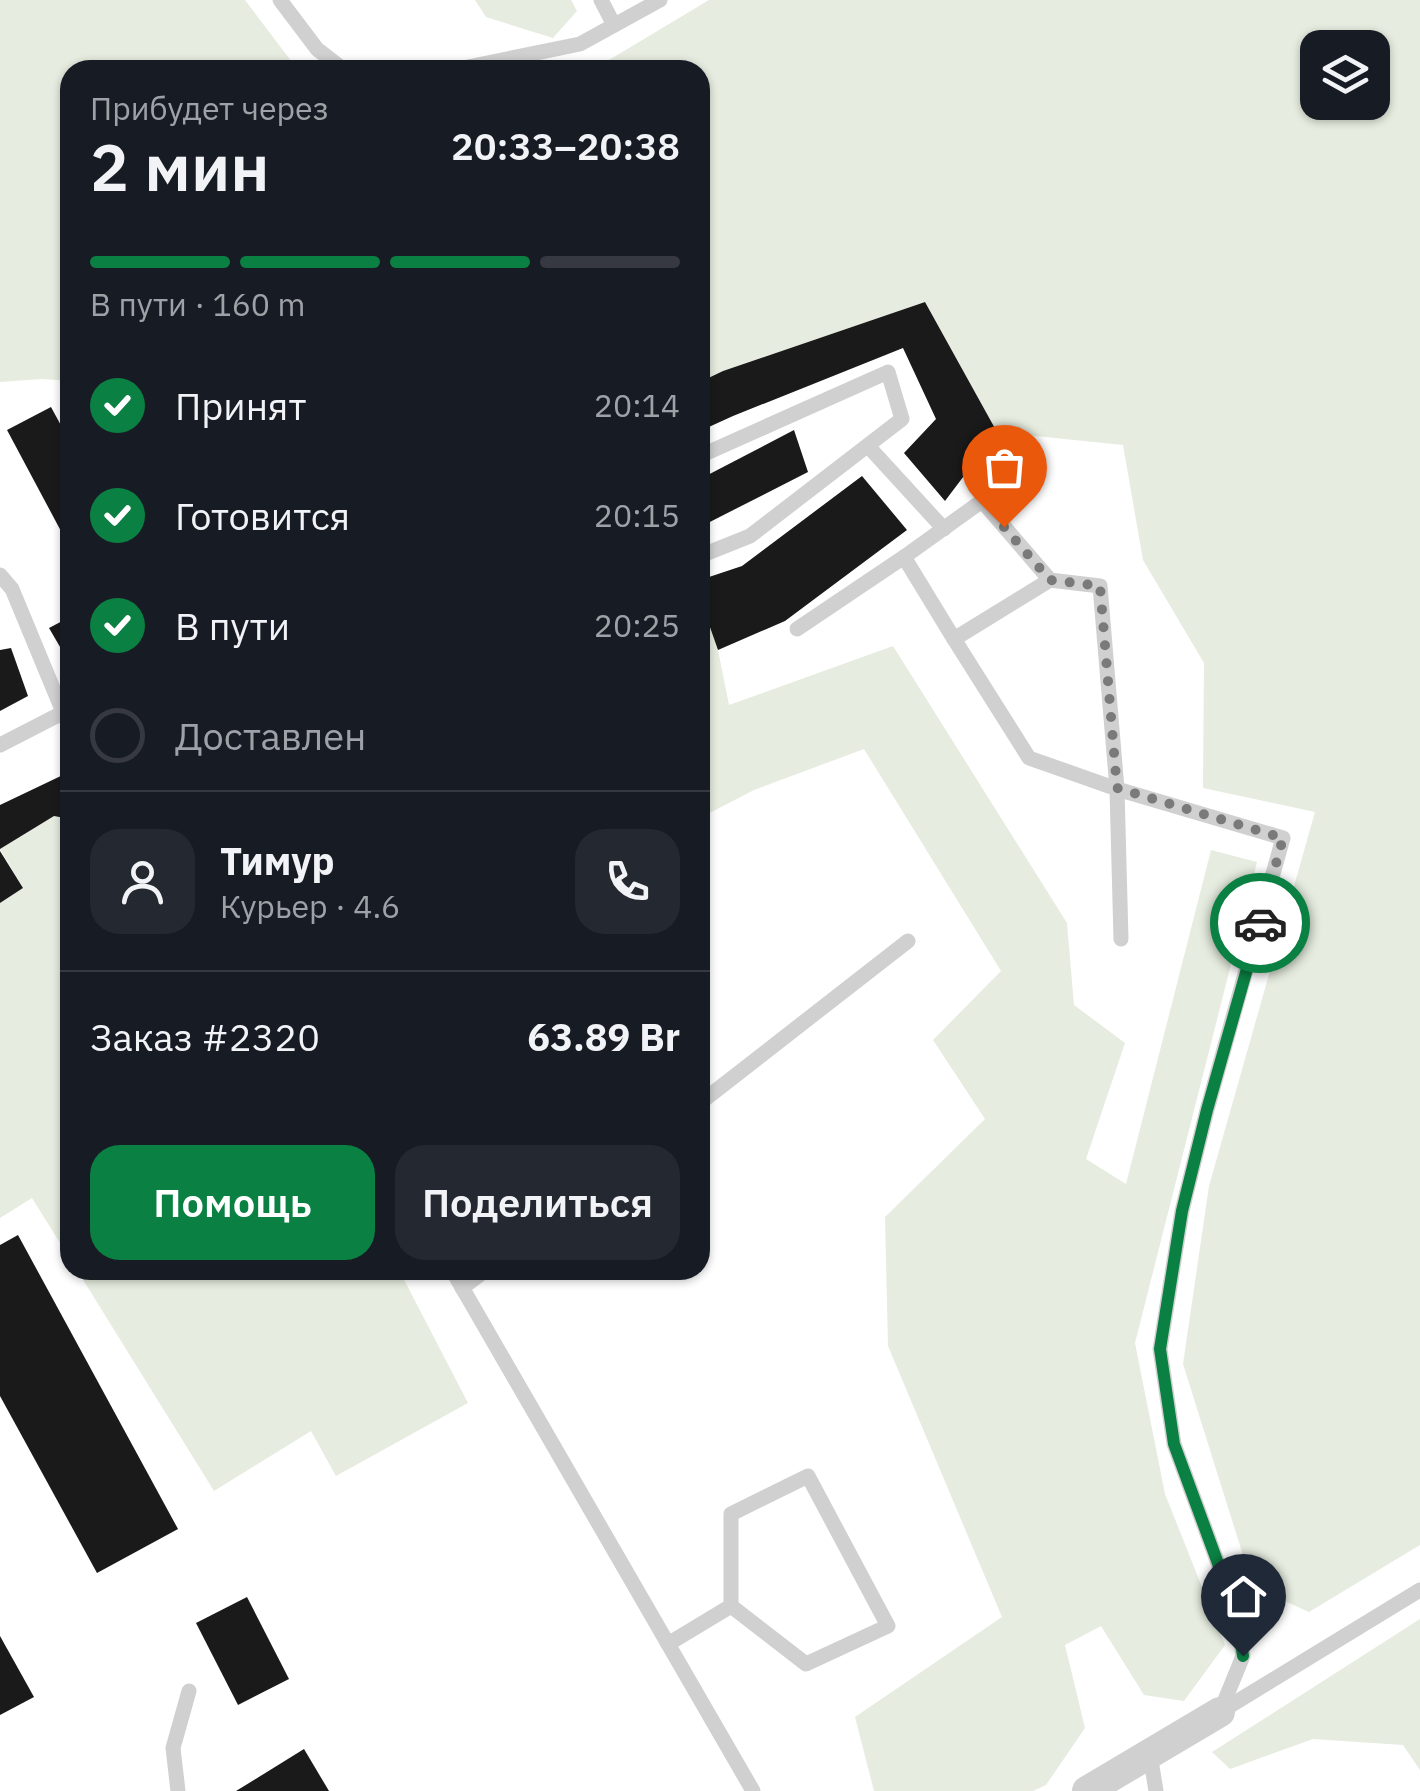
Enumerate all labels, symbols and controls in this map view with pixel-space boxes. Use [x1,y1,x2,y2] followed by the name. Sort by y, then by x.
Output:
[1300,30,1390,120] map controls
[1300,30,1390,120] button: layers
[90,87,329,129] text: Прибудет через
[451,121,680,170] text: 20:33–20:38
[90,124,270,209] text: 2 мин
[90,283,306,325] text: В пути · 160 m
[90,378,145,433] icon: check
[175,381,306,430] text: Принят
[594,384,680,426] text: 20:14
[962,425,1047,528] pin
[977,440,1032,495] icon: bag
[90,488,145,543] icon: check
[175,491,350,540] text: Готовится
[594,494,680,536] text: 20:15
[90,598,145,653] icon: check
[175,601,290,650] text: В пути
[594,604,680,646] text: 20:25
[175,711,366,760] text: Доставлен
[90,829,195,934] button: person
[575,829,680,934] button: phone
[220,836,335,885] text: Тимур
[1210,873,1310,973] courier
[220,885,400,927] text: Курьер · 4.6
[1233,896,1288,951] icon: car
[90,1012,320,1061] text: Заказ #2320
[527,1012,680,1061] text: 63.89 Br
[90,1145,375,1260] button: Помощь
[395,1145,680,1260] button: Поделиться
[1201,1554,1286,1657] pin
[1216,1569,1271,1624] icon: home

